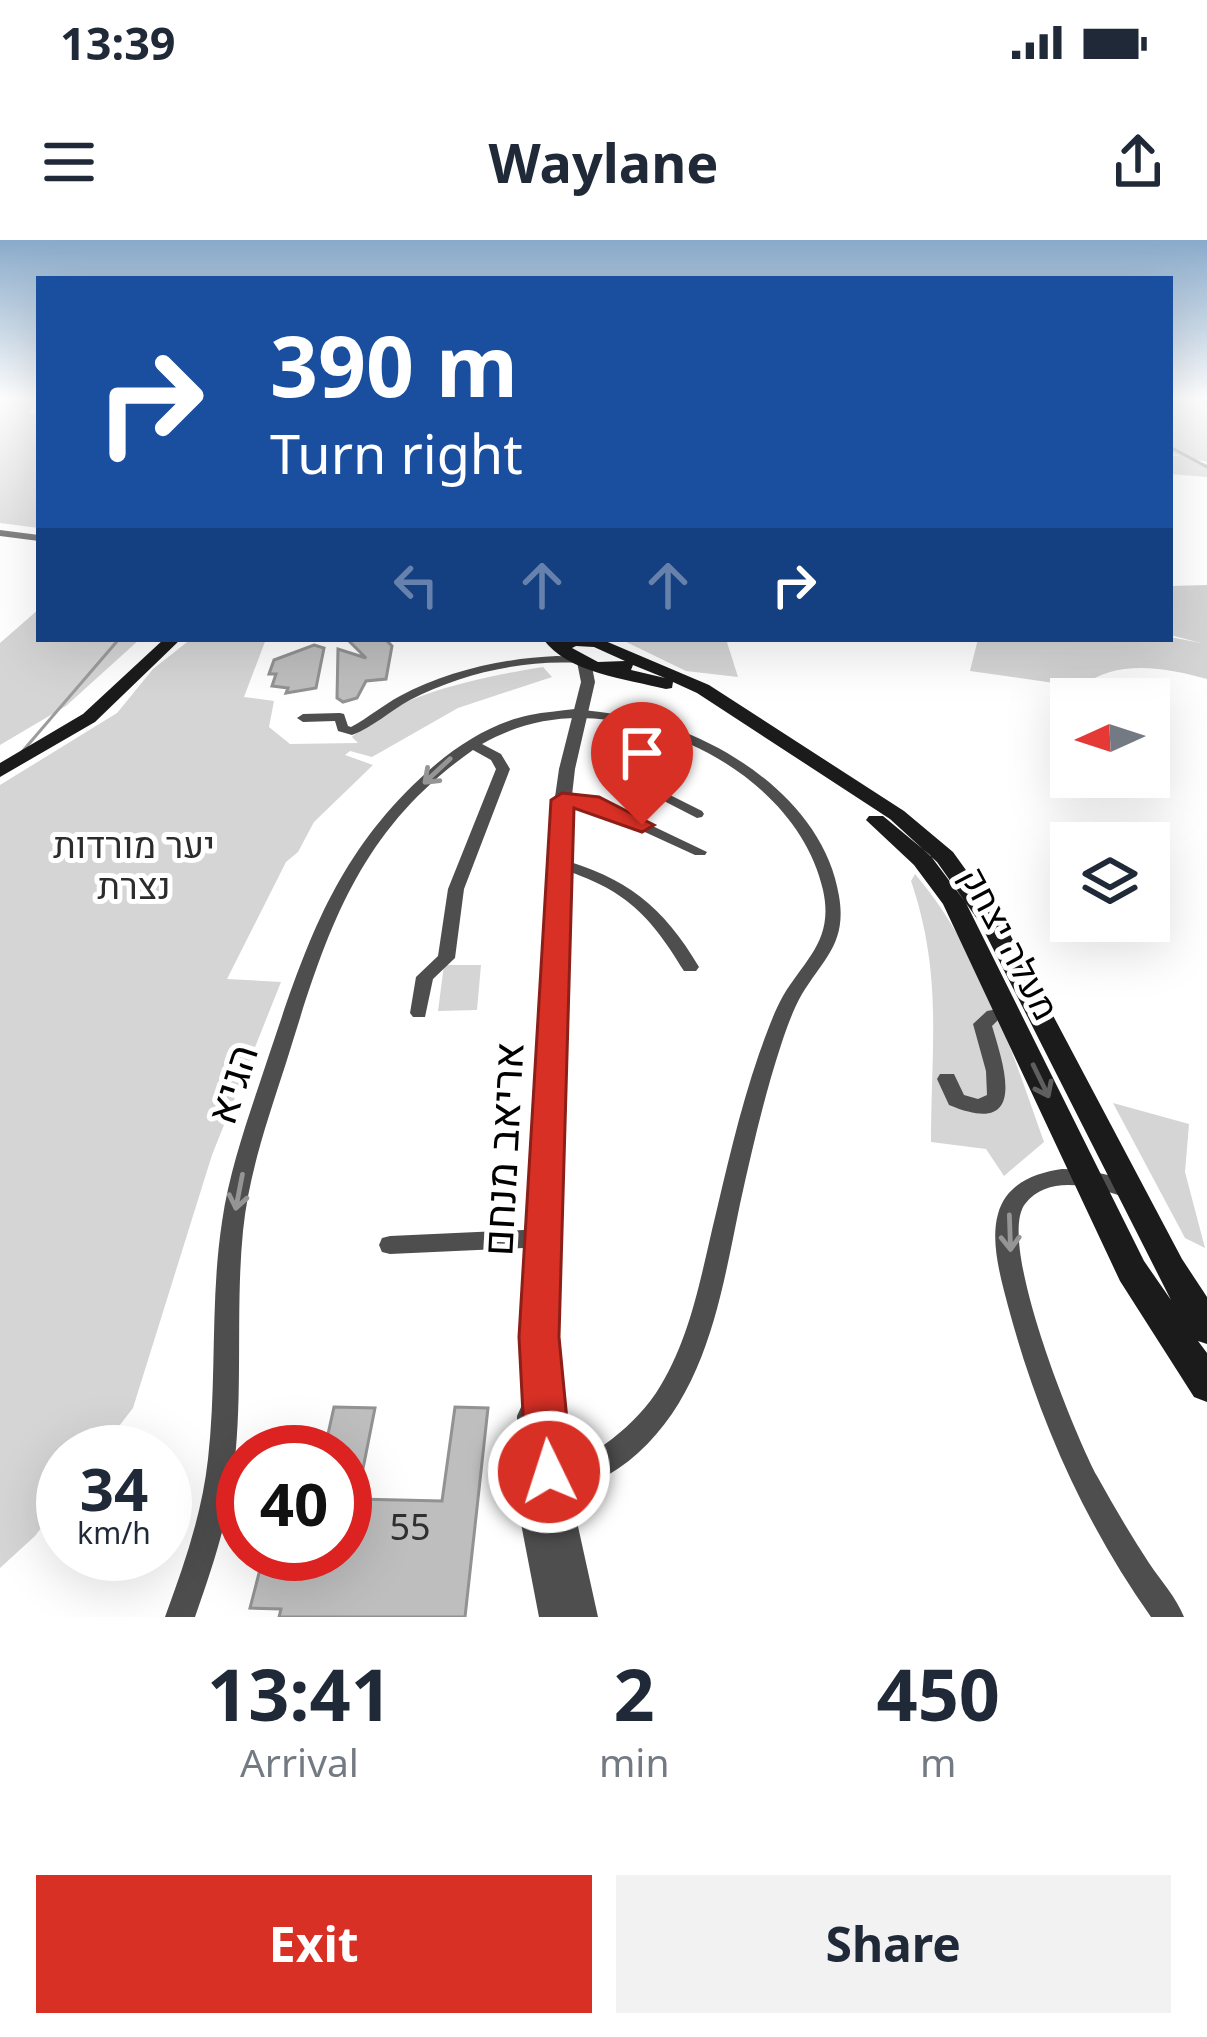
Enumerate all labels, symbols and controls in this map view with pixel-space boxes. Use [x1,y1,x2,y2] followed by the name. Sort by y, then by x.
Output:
[60,12,176,73] text: 13:39
[488,125,719,199] text: Waylane
[36,129,102,195] icon: menu
[1105,129,1171,195] icon: share
[270,307,518,422] text: 390 m
[72,324,228,480] icon: right
[270,416,523,490] text: Turn right
[383,552,449,618] icon: left
[509,552,575,618] icon: ahead
[635,552,701,618] icon: ahead
[761,552,827,618] icon: right
[1050,678,1170,798] north arrow
[1050,678,1170,942] map controls
[591,702,693,825] pin
[609,720,675,786] icon: arrive
[422,757,452,784] one-way arrow
[53,820,215,910] park label: יער מורדות נצרת
[1050,822,1170,942] button: layers
[950,857,1071,1028] street label: מעלה יצחק
[191,1036,270,1131] street label: הגיא
[467,1040,536,1257] street label: אריאב מנחם
[1031,1062,1053,1098] one-way arrow
[227,1172,249,1211] one-way arrow
[999,1213,1022,1252] one-way arrow
[486,1409,612,1535] position arrow
[216,1425,372,1581] speed limit sign: 40
[80,1447,148,1529] text: 34
[389,1502,431,1551] house number: 55
[77,1512,151,1553] text: km/h
[207,1644,392,1742] text: 13:41
[614,1644,655,1742] text: 2
[876,1644,1000,1742] text: 450
[240,1735,359,1788] text: Arrival
[599,1735,670,1788] text: min
[920,1735,956,1788] text: m
[36,1875,592,2013] button: Exit
[616,1875,1171,2013] button: Share

